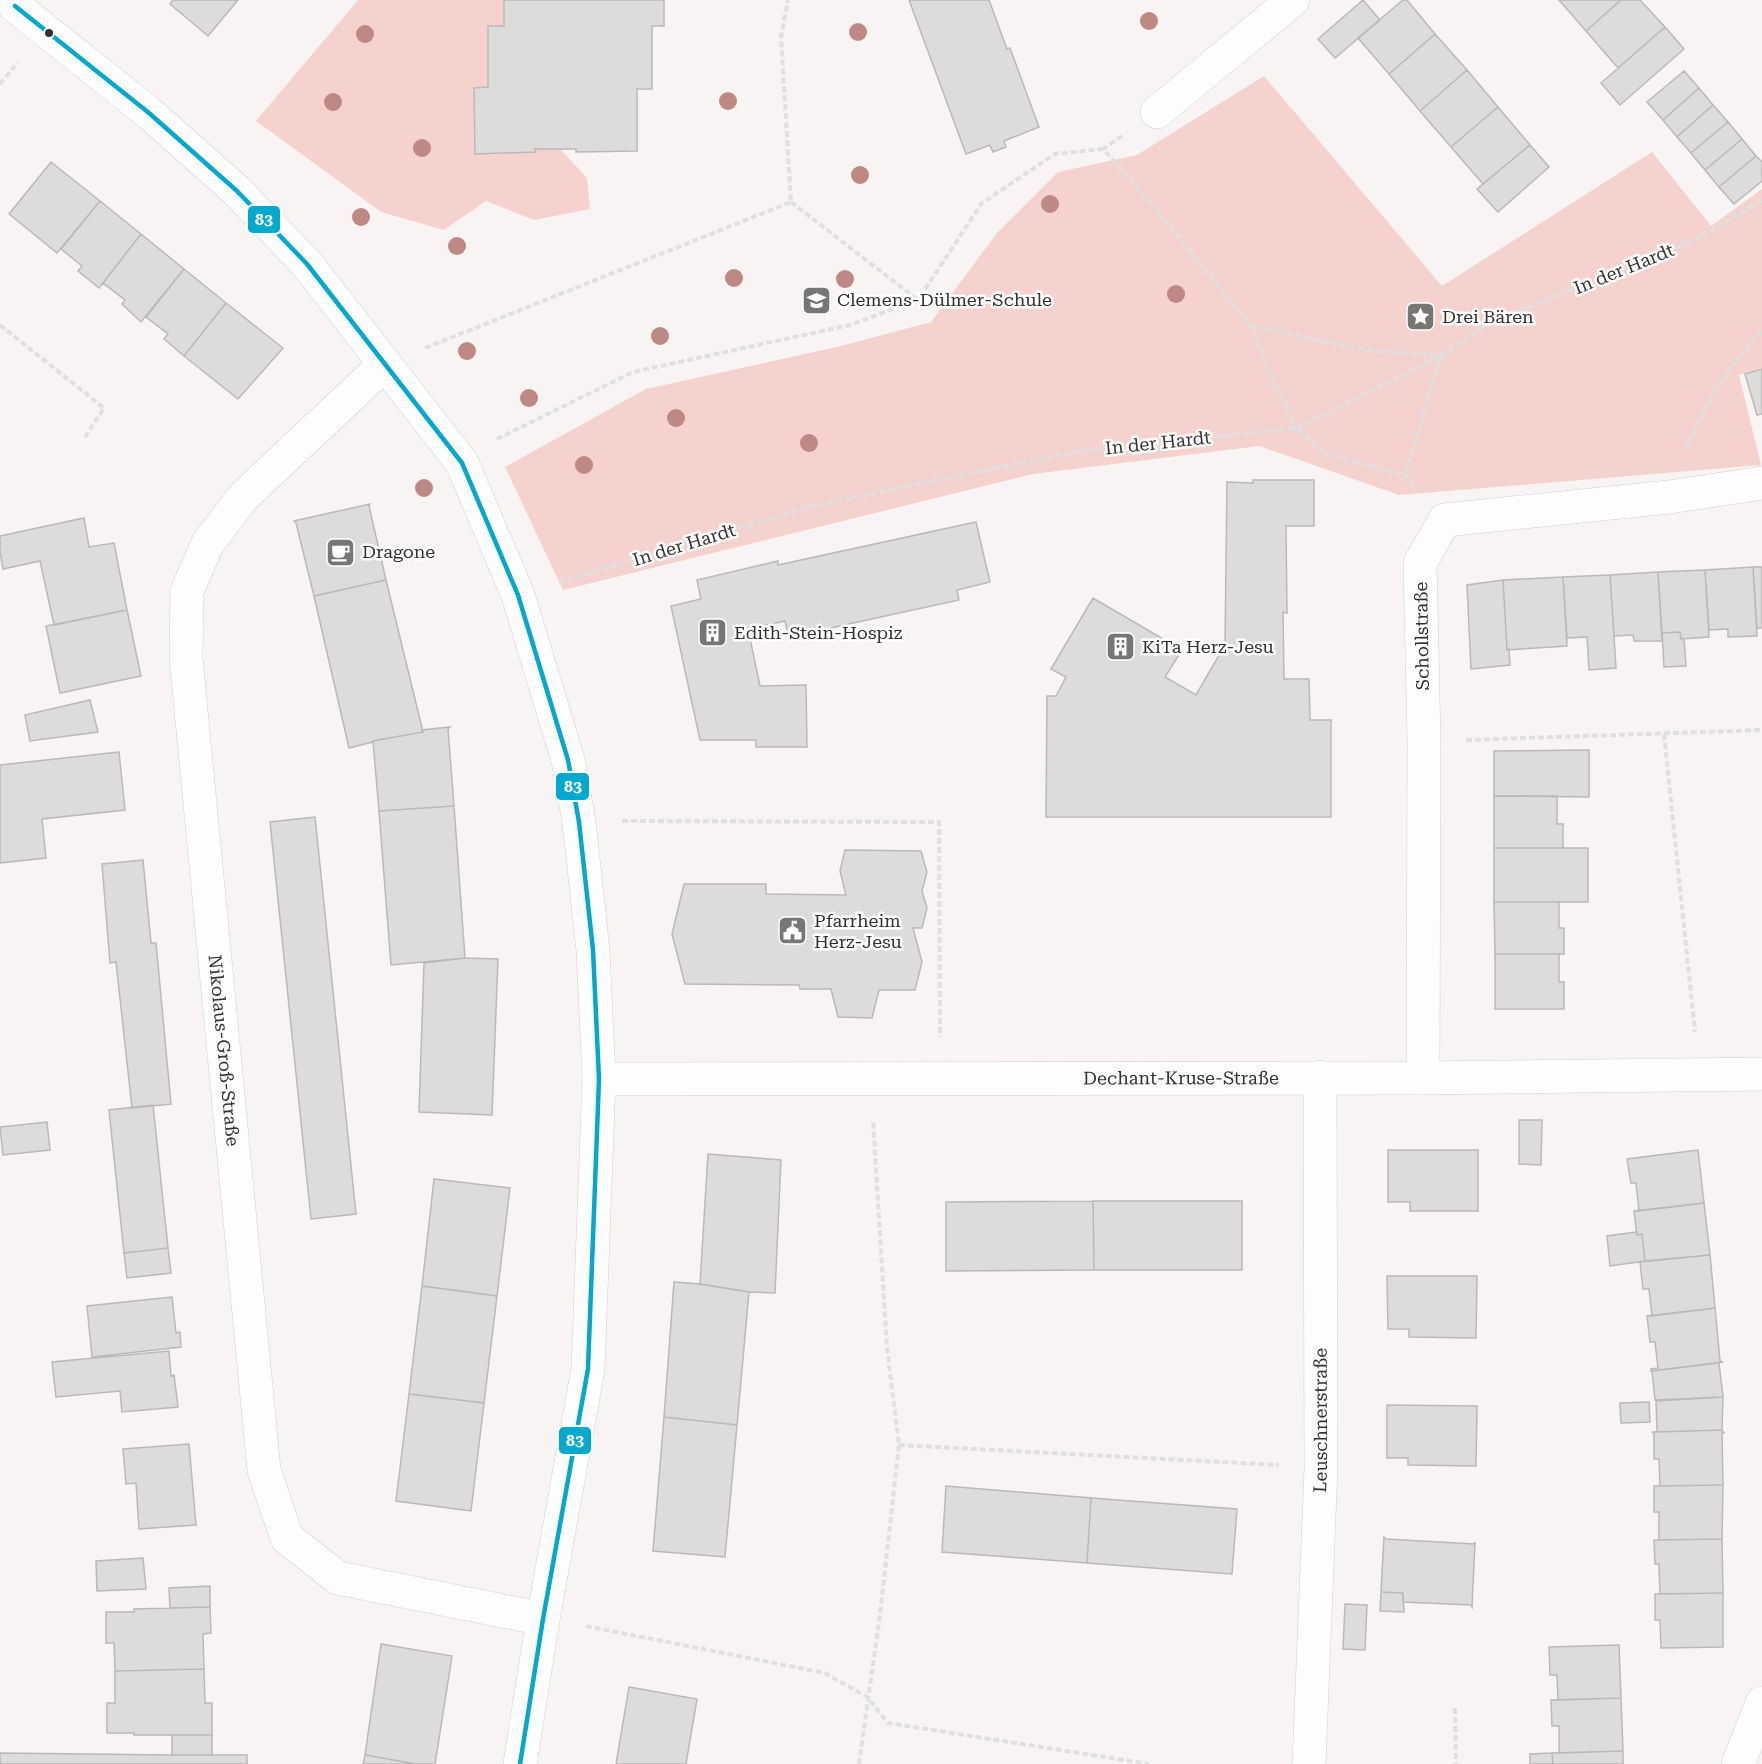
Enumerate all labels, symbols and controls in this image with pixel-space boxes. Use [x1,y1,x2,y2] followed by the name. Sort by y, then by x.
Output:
[43,27,55,39] unlabelled marker
[247,205,281,234] line badge: 83
[255,210,273,229] text: 83
[1571,239,1677,298] street label: In der Hardt
[800,284,832,316] school or university icon: Clemens-Dülmer-Schule
[837,289,1052,310] place label: Clemens-Dülmer-Schule
[1405,301,1437,333] place icon: Drei Bären
[1442,306,1534,327] place label: Drei Bären
[1104,426,1212,459] street label: In der Hardt
[630,519,738,570] street label: In der Hardt
[325,536,357,568] cafe icon: Dragone
[362,541,435,562] place label: Dragone
[1410,581,1433,691] street label: Schollstraße
[697,617,729,649] building icon: Edith-Stein-Hospiz
[734,622,903,643] place label: Edith-Stein-Hospiz
[1105,631,1137,663] building icon: KiTa Herz-Jesu
[1142,636,1274,657] place label: KiTa Herz-Jesu
[555,772,590,801] line badge: 83
[564,777,582,796] text: 83
[814,910,902,952] place label: Pfarrheim Herz-Jesu
[777,915,809,947] public building icon: Pfarrheim Herz-Jesu
[205,954,244,1147] street label: Nikolaus-Groß-Straße
[1083,1067,1279,1088] street label: Dechant-Kruse-Straße
[1309,1348,1331,1493] street label: Leuschnerstraße
[558,1426,592,1455] line badge: 83
[566,1431,584,1450] text: 83

